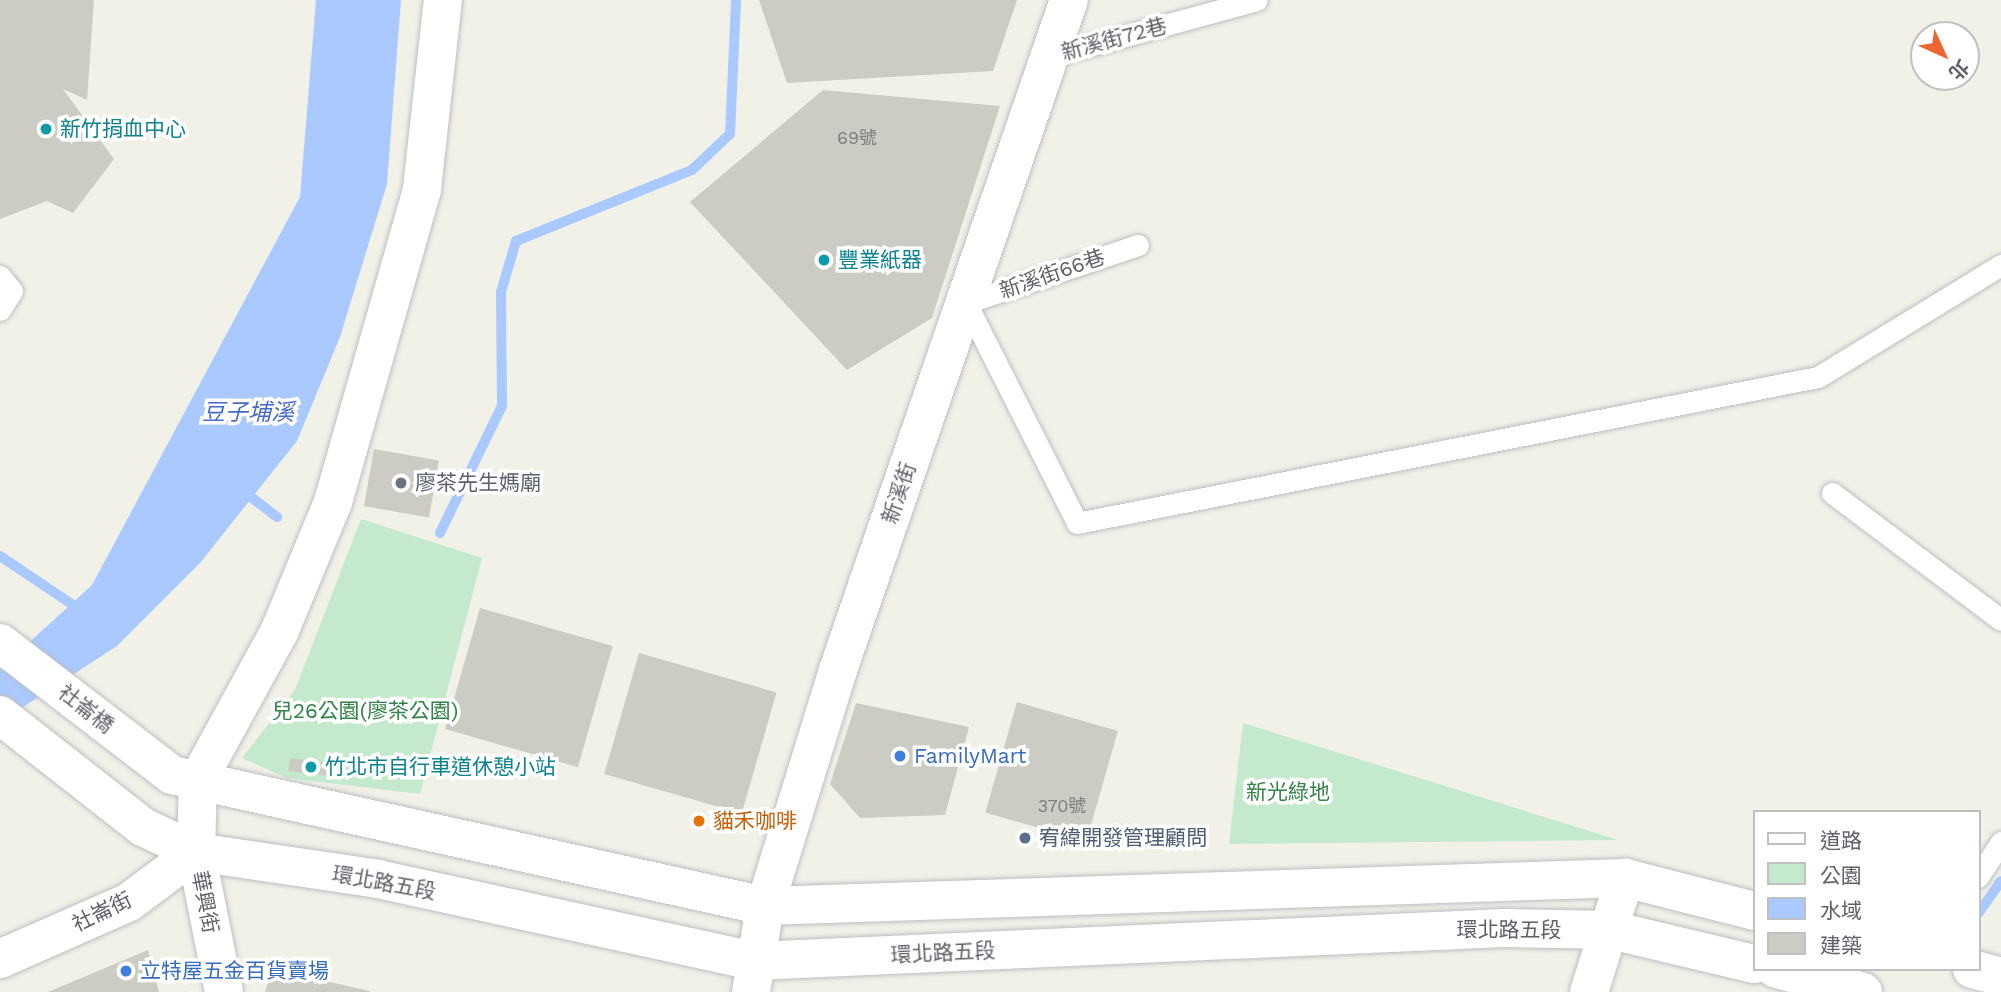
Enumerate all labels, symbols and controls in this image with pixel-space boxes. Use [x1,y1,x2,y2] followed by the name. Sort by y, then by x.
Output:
[1059,13,1169,65] street label: 新溪街72巷
[1910,21,1980,91] north arrow
[1944,55,1974,85] text: 北
[60,116,186,142] place label: 新竹捐血中心
[38,121,54,137] marker: 新竹捐血中心
[837,127,877,149] house number: 69號
[996,244,1108,304] street label: 新溪街66巷
[838,247,922,273] place label: 豐業紙器
[816,252,832,268] marker: 豐業紙器
[202,399,294,427] water label: 豆子埔溪
[877,459,921,527] street label: 新溪街
[415,470,541,496] place label: 廖茶先生媽廟
[393,475,409,491] marker: 廖茶先生媽廟
[53,680,119,738] street label: 社崙橋
[272,698,458,724] park label: 兒26公園(廖茶公園)
[914,743,1026,769] place label: FamilyMart
[892,748,908,764] marker: FamilyMart
[325,754,556,780] place label: 竹北市自行車道休憩小站
[303,759,319,775] marker: 竹北市自行車道休憩小站
[1246,779,1330,805] park label: 新光綠地
[1038,795,1086,817] house number: 370號
[713,808,797,834] place label: 貓禾咖啡
[1752,810,1980,971] legend
[691,813,707,829] marker: 貓禾咖啡
[1039,825,1207,851] place label: 宥緯開發管理顧問
[1820,828,1862,853] text: 道路
[1017,830,1033,846] marker: 宥緯開發管理顧問
[330,861,438,905] street label: 環北路五段
[1820,863,1862,888] text: 公園
[187,869,223,935] street label: 華興街
[68,887,136,937] street label: 社崙街
[1820,898,1862,923] text: 水域
[1457,917,1561,943] street label: 環北路五段
[1820,933,1862,958] text: 建築
[890,938,996,968] street label: 環北路五段
[140,958,329,984] place label: 立特屋五金百貨賣場
[118,963,134,979] marker: 立特屋五金百貨賣場

